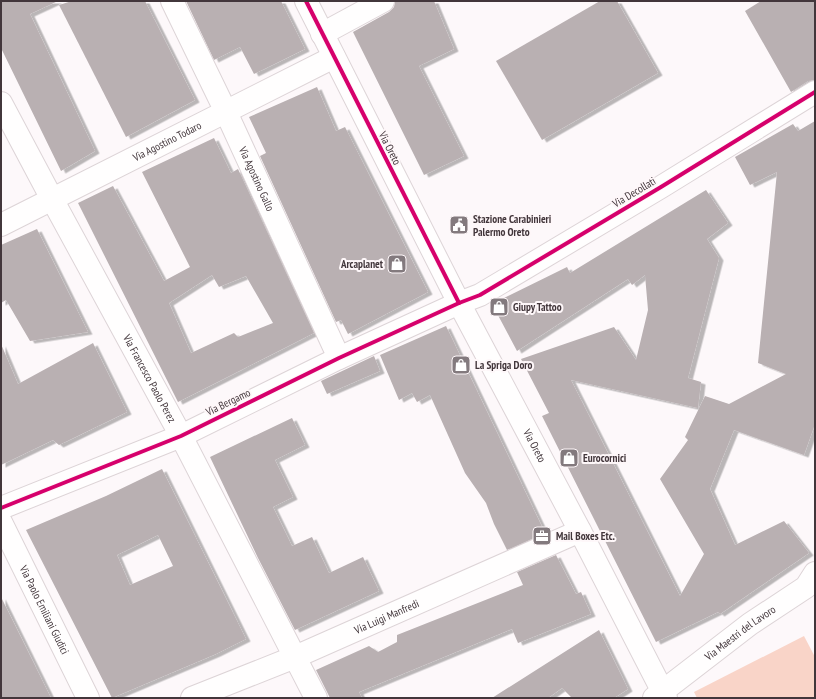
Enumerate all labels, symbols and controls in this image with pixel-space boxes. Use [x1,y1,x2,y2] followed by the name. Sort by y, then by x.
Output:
[130,118,204,165] street label: Via Agostino Todaro
[375,128,404,167] street label: Via Oreto
[235,143,278,214] street label: Via Agostino Gallo
[609,174,658,211] street label: Via Decollati
[473,212,552,239] place label: Stazione Carabinieri Palermo Oreto
[448,214,470,236] public building icon: Stazione Carabinieri Palermo Oreto
[386,253,408,275] shop icon: Arcaplanet
[340,257,384,271] place label: Arcaplanet
[488,296,510,318] shop icon: Giupy Tattoo
[513,300,562,314] place label: Giupy Tattoo
[120,331,179,425] street label: Via Francesco Paolo Perez
[450,354,472,376] shop icon: La Spriga Doro
[475,358,533,372] place label: La Spriga Doro
[202,385,253,419] street label: Via Bergamo
[520,426,549,465] street label: Via Oreto
[558,447,580,469] shop icon: Eurocornici
[583,451,627,465] place label: Eurocornici
[531,525,553,547] office icon: Mail Boxes Etc.
[556,529,615,543] place label: Mail Boxes Etc.
[16,562,72,656] street label: Via Paolo Emiliani Giudici
[351,596,421,637] street label: Via Luigi Manfredi
[701,602,778,664] street label: Via Maestri del Lavoro

